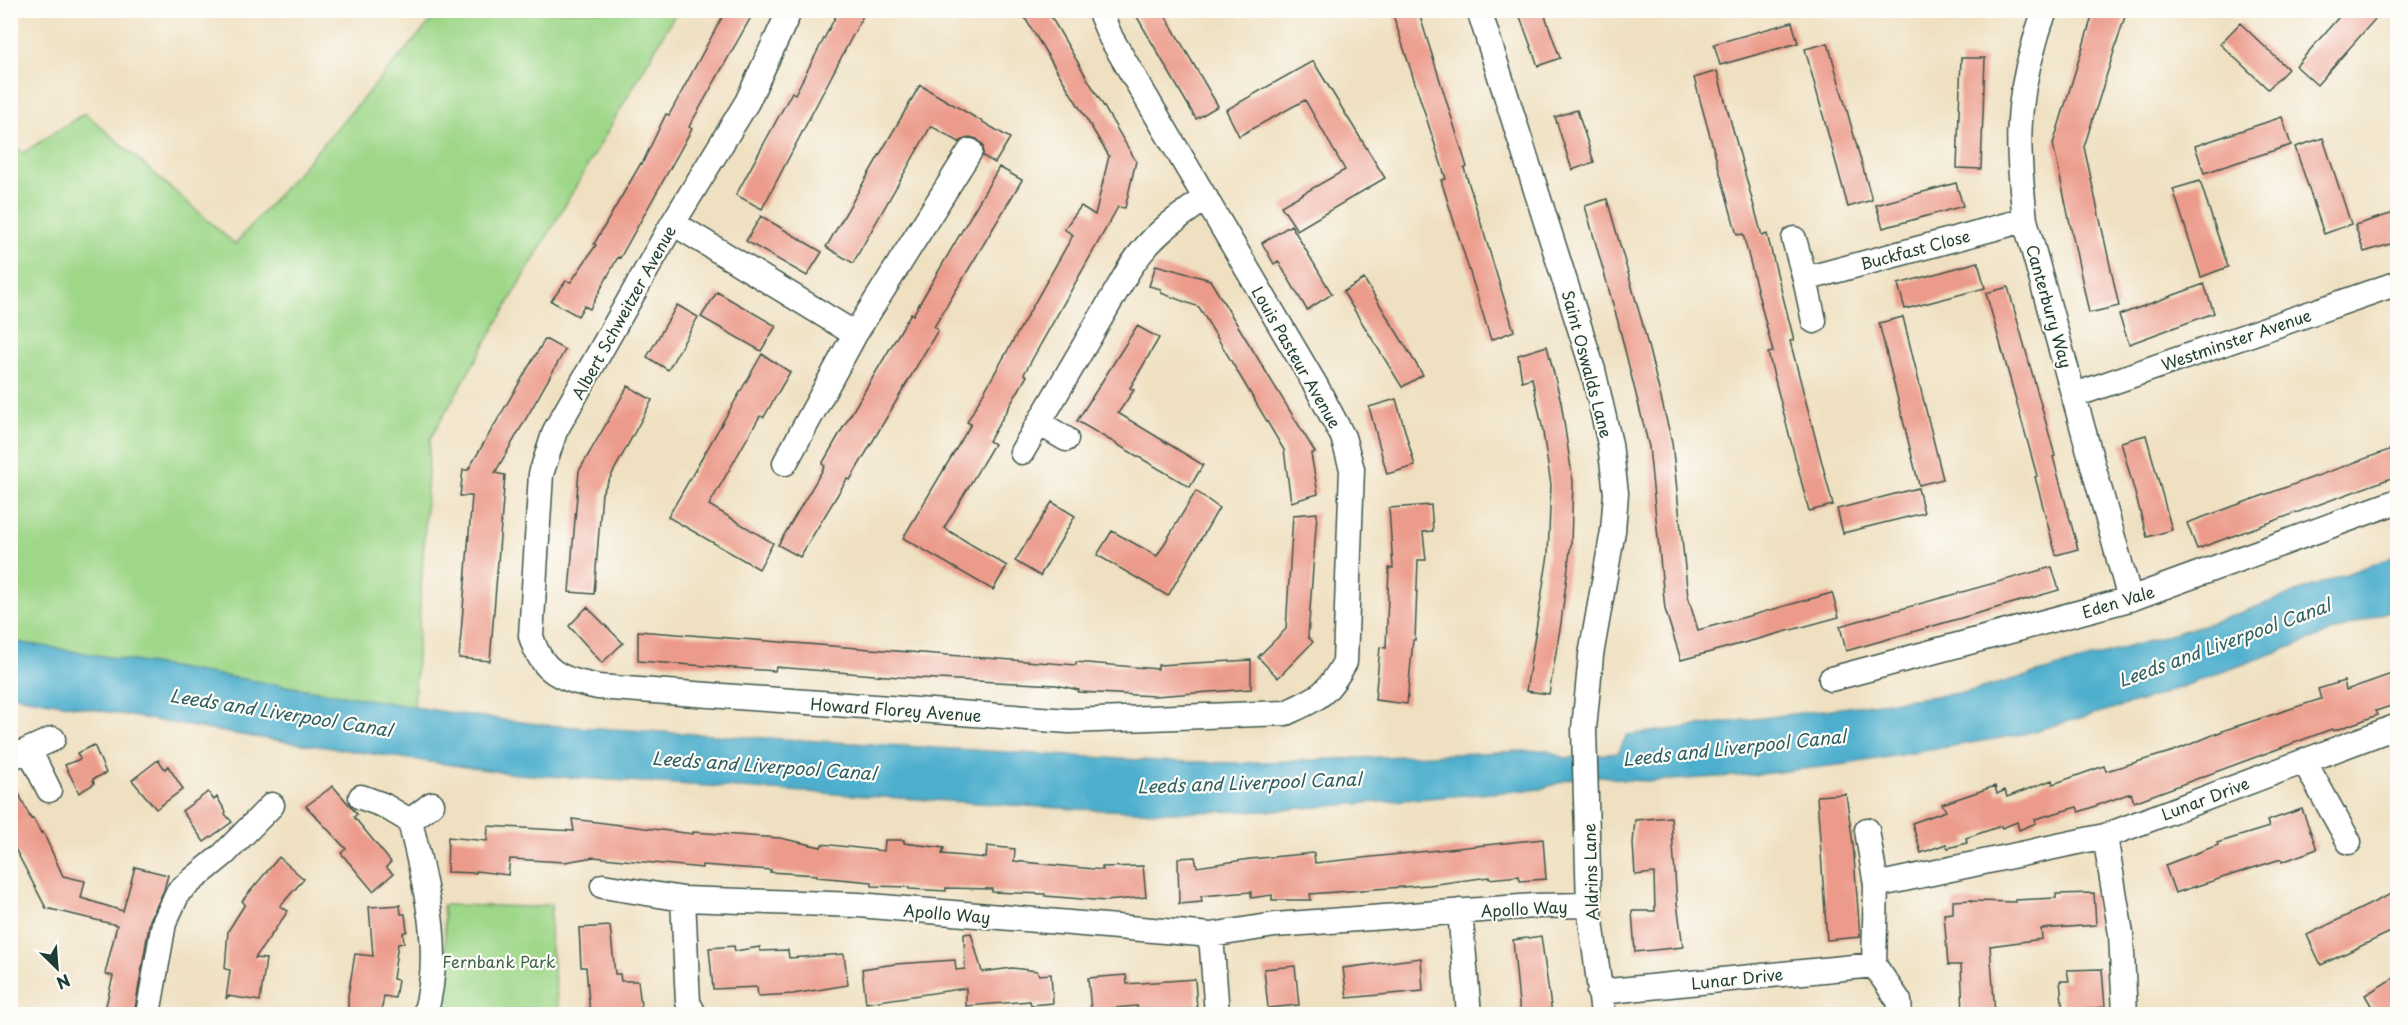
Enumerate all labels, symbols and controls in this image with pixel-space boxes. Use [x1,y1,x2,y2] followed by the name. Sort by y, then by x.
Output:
[565,220,681,403] street label: Albert Schweitzer Avenue
[1858,223,1972,275] street label: Buckfast Close
[2021,241,2079,371] street label: Canterbury Way
[1247,282,1348,433] street label: Louis Pasteur Avenue
[1557,288,1619,440] street label: Saint Oswalds Lane
[2158,302,2314,376] street label: Westminster Avenue
[2079,579,2157,623] street label: Eden Vale
[2114,590,2337,693] water label: Leeds and Liverpool Canal
[168,681,397,743] water label: Leeds and Liverpool Canal
[810,691,983,727] street label: Howard Florey Avenue
[1621,722,1850,772] water label: Leeds and Liverpool Canal
[651,744,880,787] water label: Leeds and Liverpool Canal
[1136,764,1365,799] water label: Leeds and Liverpool Canal
[2158,770,2253,826] street label: Lunar Drive
[1576,823,1604,921] street label: Aldrins Lane
[1480,894,1568,922] street label: Apollo Way
[903,897,991,929] street label: Apollo Way
[27,938,87,998] north arrow
[442,949,556,973] park label: Fernbank Park
[1690,961,1785,995] street label: Lunar Drive
[53,969,75,996] text: N

